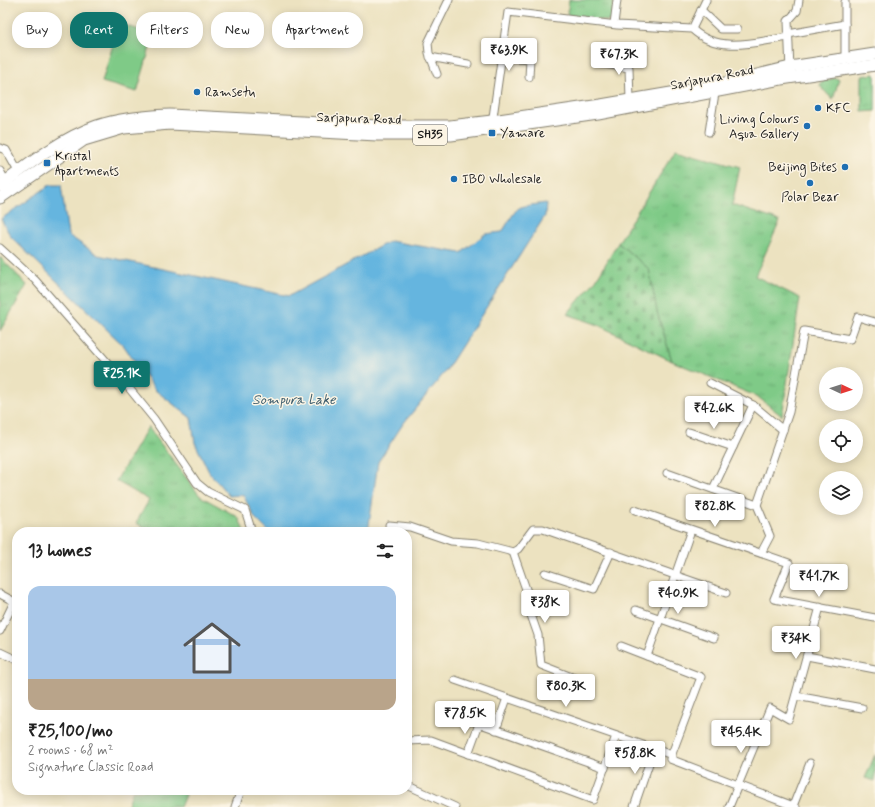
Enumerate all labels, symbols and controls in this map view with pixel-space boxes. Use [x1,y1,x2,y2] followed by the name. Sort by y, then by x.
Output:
[12,12,62,48] chip: Buy
[70,12,128,48] chip: Rent
[136,12,203,48] chip: Filters
[211,12,264,48] chip: New
[272,12,363,48] chip: Apartment
[476,38,542,72] pin: ₹63.9K
[490,42,528,59] text: ₹63.9K
[586,42,652,76] pin: ₹67.3K
[600,46,638,63] text: ₹67.3K
[669,62,755,94] street label: Sarjapura Road
[205,84,256,101] place label: Ramsetu
[192,87,202,97] marker: Ramsetu
[826,100,851,117] place label: KFC
[813,103,823,113] marker: KFC
[316,109,402,129] street label: Sarjapura Road
[719,111,799,143] place label: Living Colours Aqua Gallery
[802,121,812,131] marker: Living Colours Aqua Gallery
[413,125,447,145] road number: SH35
[500,125,545,142] place label: Yamare
[487,128,497,138] marker: Yamare
[55,148,119,181] place label: Kristal Apartments
[42,158,52,168] marker: Kristal Apartments
[768,159,837,177] place label: Beijing Bites
[840,162,850,172] marker: Beijing Bites
[462,171,542,188] place label: IBO Wholesale
[449,174,459,184] marker: IBO Wholesale
[805,178,815,188] marker: Polar Bear
[781,189,839,206] place label: Polar Bear
[89,361,155,395] pin: ₹25.1K
[103,365,141,382] text: ₹25.1K
[819,367,863,411] north arrow
[819,367,863,515] map controls
[252,391,336,409] water label: Sompura Lake
[681,396,747,430] pin: ₹42.6K
[694,400,734,417] text: ₹42.6K
[819,419,863,463] button: locate
[819,471,863,515] button: layers
[682,494,748,528] pin: ₹82.8K
[695,498,735,515] text: ₹82.8K
[28,540,92,562] text: 13 homes
[374,540,396,562] icon: filters
[786,564,852,598] pin: ₹41.7K
[799,568,839,585] text: ₹41.7K
[645,581,711,615] pin: ₹40.9K
[658,585,698,602] text: ₹40.9K
[521,590,569,624] pin: ₹38K
[530,594,560,611] text: ₹38K
[176,612,248,684] icon: home
[772,626,820,660] pin: ₹34K
[781,630,811,647] text: ₹34K
[533,674,599,708] pin: ₹80.3K
[546,678,586,695] text: ₹80.3K
[432,701,498,735] pin: ₹78.5K
[444,705,486,722] text: ₹78.5K
[28,720,113,742] text: ₹25,100/mo
[708,720,774,754] pin: ₹45.4K
[720,724,762,741] text: ₹45.4K
[602,741,668,775] pin: ₹58.8K
[28,742,113,759] text: 2 rooms · 68 m²
[614,745,656,762] text: ₹58.8K
[28,759,154,776] text: Signature Classic Road

